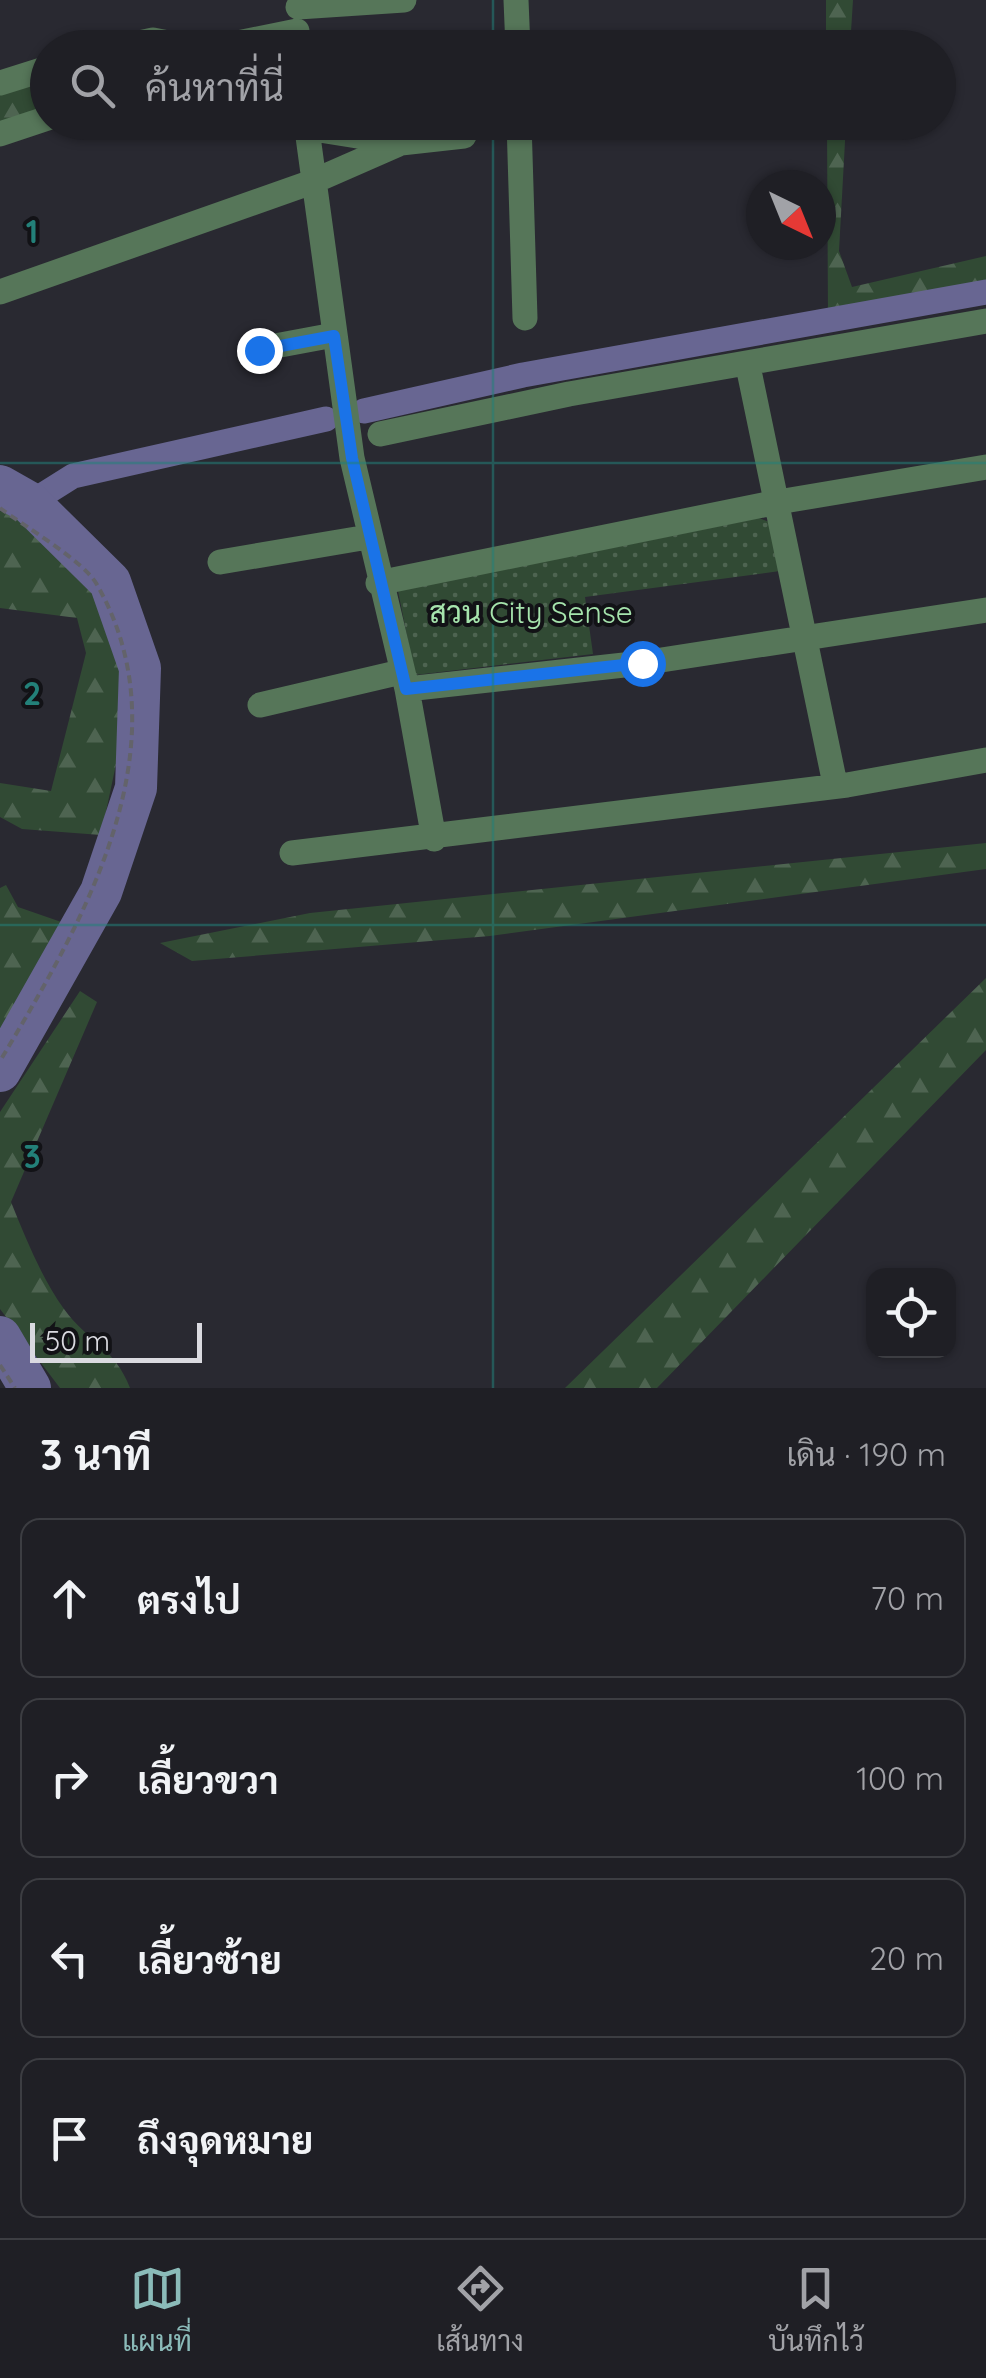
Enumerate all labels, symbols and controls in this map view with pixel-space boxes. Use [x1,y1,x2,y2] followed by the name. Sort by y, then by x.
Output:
[30,30,956,140] search box
[65,58,120,113] icon: search
[145,63,284,111] text: ค้นหาที่นี่
[746,170,836,260] north arrow
[26,211,38,251] text: 1
[237,328,283,374] route end
[429,593,633,631] park label: สวน City Sense
[620,641,666,687] route start
[23,673,41,713] text: 2
[23,1136,41,1176] text: 3
[866,1268,956,1358] map controls
[866,1268,956,1358] button: locate
[30,1318,202,1362] scale bar
[45,1323,110,1358] text: 50 m
[40,1428,152,1481] text: 3 นาที
[786,1434,946,1474] text: เดิน · 190 m
[42,1571,97,1626] icon: ahead
[137,1576,241,1624] text: ตรงไป
[871,1578,944,1618] text: 70 m
[42,1751,97,1806] icon: right
[137,1756,279,1804] text: เลี้ยวขวา
[856,1758,944,1798] text: 100 m
[42,1931,97,1986] icon: left
[137,1936,282,1984] text: เลี้ยวซ้าย
[869,1938,944,1978] text: 20 m
[42,2111,97,2166] icon: arrive
[137,2116,313,2164] text: ถึงจุดหมาย
[122,2261,192,2358] tab: แผนที่
[436,2261,524,2358] tab: เส้นทาง
[768,2261,864,2358] tab: บันทึกไว้

